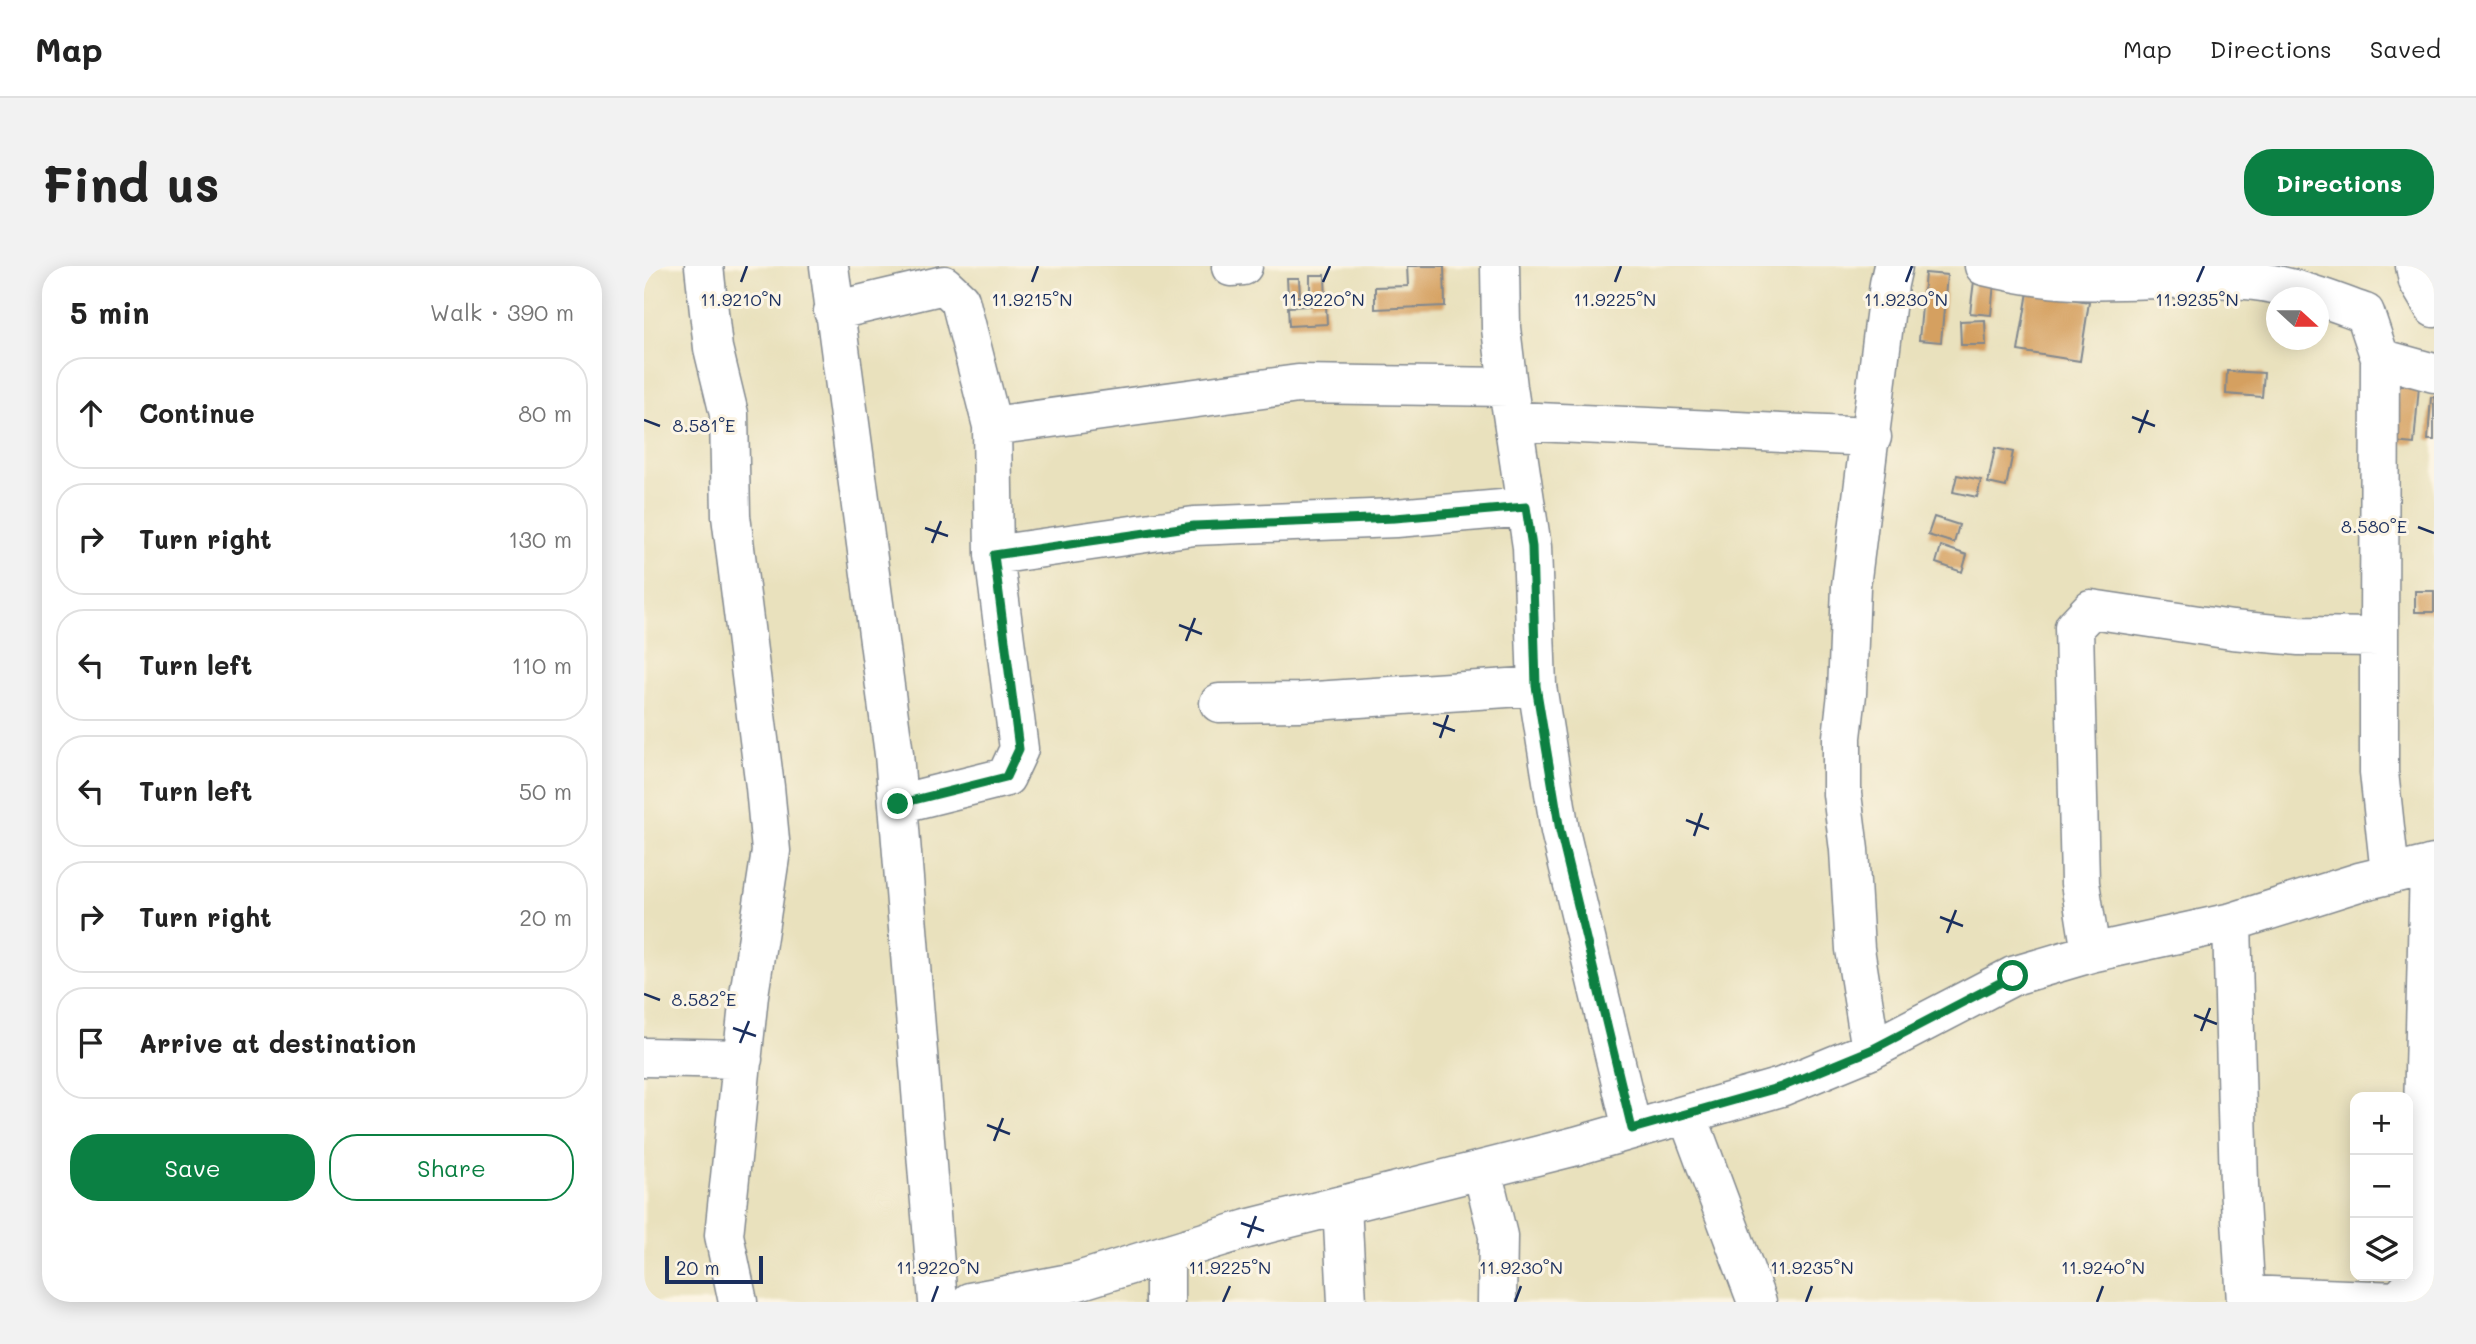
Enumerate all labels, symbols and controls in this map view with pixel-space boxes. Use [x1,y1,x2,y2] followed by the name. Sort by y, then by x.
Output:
[35,27,103,70] text: Map
[2123,33,2172,64] text: Map
[2210,33,2332,64] text: Directions
[2370,33,2441,64] text: Saved
[2244,149,2434,216] button: Directions
[42,151,220,214] text: Find us
[700,287,782,311] text: 11.9210°N
[992,287,1072,311] text: 11.9215°N
[1281,287,1365,311] text: 11.9220°N
[1574,287,1656,311] text: 11.9225°N
[1864,287,1948,311] text: 11.9230°N
[2155,287,2239,311] text: 11.9235°N
[2266,287,2329,350] north arrow
[70,292,150,332] text: 5 min
[430,297,574,327] text: Walk · 390 m
[72,394,110,432] icon: ahead
[139,396,255,430] text: Continue
[518,398,572,428] text: 80 m
[673,413,735,437] text: 8.581°E
[2341,514,2407,538] text: 8.580°E
[72,520,110,558] icon: right
[139,522,272,556] text: Turn right
[508,524,572,554] text: 130 m
[72,646,110,684] icon: left
[139,648,252,682] text: Turn left
[512,650,572,680] text: 110 m
[72,772,110,810] icon: left
[139,774,252,808] text: Turn left
[519,776,572,806] text: 50 m
[882,788,913,819] route end
[72,898,110,936] icon: right
[139,900,272,934] text: Turn right
[519,902,572,932] text: 20 m
[1997,960,2028,991] route start
[672,987,736,1011] text: 8.582°E
[72,1024,110,1062] icon: arrive
[139,1026,416,1060] text: Arrive at destination
[2350,1092,2413,1281] map controls
[2350,1092,2413,1155] button: +
[70,1134,315,1201] button: Save
[329,1134,574,1201] button: Share
[2350,1155,2413,1218] button: −
[2350,1218,2413,1281] button: layers
[665,1253,763,1285] scale bar
[676,1255,720,1280] text: 20 m
[896,1255,980,1279] text: 11.9220°N
[1189,1255,1271,1279] text: 11.9225°N
[1479,1255,1563,1279] text: 11.9230°N
[1770,1255,1854,1279] text: 11.9235°N
[2061,1255,2145,1279] text: 11.9240°N

